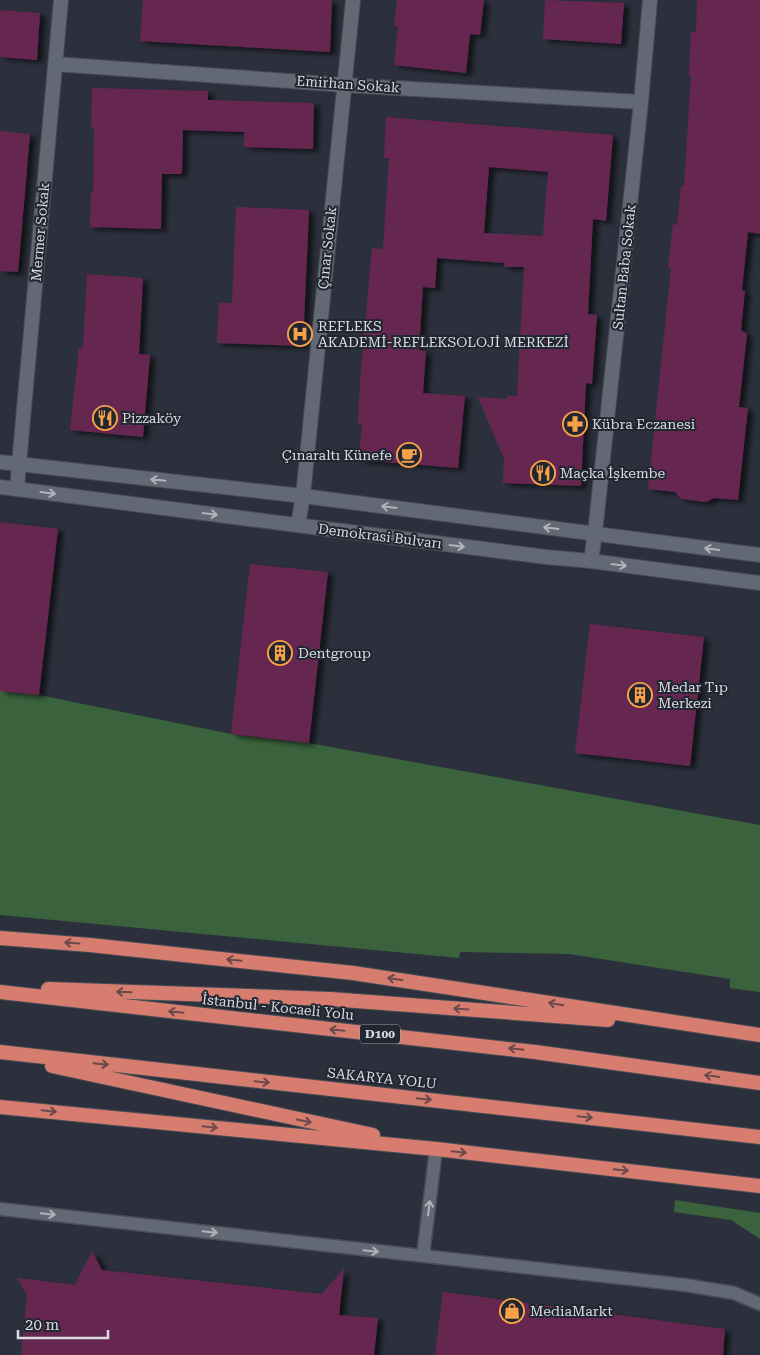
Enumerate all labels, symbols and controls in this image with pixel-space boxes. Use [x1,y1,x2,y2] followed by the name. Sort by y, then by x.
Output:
[296,72,400,96] street label: Emirhan Sokak
[28,182,52,282] street label: Mermer Sokak
[609,203,639,331] street label: Sultan Baba Sokak
[315,206,339,290] street label: Çınar Sokak
[318,318,569,350] place label: REFLEKS AKADEMİ-REFLEKSOLOJİ MERKEZİ
[287,321,313,347] hospital icon: REFLEKS AKADEMİ-REFLEKSOLOJİ MERKEZİ
[92,405,118,431] restaurant icon: Pizzaköy
[122,410,182,426] place label: Pizzaköy
[562,411,588,437] pharmacy icon: Kübra Eczanesi
[592,416,696,432] place label: Kübra Eczanesi
[396,442,422,468] cafe icon: Çınaraltı Künefe
[282,447,392,463] place label: Çınaraltı Künefe
[530,460,556,486] restaurant icon: Maçka İşkembe
[560,465,666,481] place label: Maçka İşkembe
[151,475,167,485] one-way arrow
[40,488,56,498] one-way arrow
[382,502,398,512] one-way arrow
[201,509,217,519] one-way arrow
[317,520,443,552] street label: Demokrasi Bulvarı
[543,523,559,533] one-way arrow
[449,541,465,551] one-way arrow
[704,543,720,553] one-way arrow
[611,560,627,570] one-way arrow
[267,640,293,666] building icon: Dentgroup
[298,645,371,661] place label: Dentgroup
[658,679,728,711] place label: Medar Tıp Merkezi
[627,682,653,708] building icon: Medar Tıp Merkezi
[65,939,81,948] one-way arrow
[226,955,242,965] one-way arrow
[388,974,404,984] one-way arrow
[116,987,132,996] one-way arrow
[201,991,355,1023] street label: İstanbul - Kocaeli Yolu
[548,998,564,1008] one-way arrow
[453,1004,469,1013] one-way arrow
[168,1007,184,1017] one-way arrow
[360,1024,400,1044] road number: D100
[329,1025,345,1034] one-way arrow
[508,1044,524,1054] one-way arrow
[92,1059,108,1069] one-way arrow
[327,1064,437,1092] street label: SAKARYA YOLU
[704,1071,720,1081] one-way arrow
[254,1077,270,1087] one-way arrow
[415,1095,431,1104] one-way arrow
[40,1107,56,1116] one-way arrow
[577,1112,593,1122] one-way arrow
[296,1116,312,1126] one-way arrow
[202,1122,218,1132] one-way arrow
[451,1147,467,1157] one-way arrow
[612,1165,628,1175] one-way arrow
[424,1200,434,1216] one-way arrow
[40,1209,56,1219] one-way arrow
[202,1227,218,1237] one-way arrow
[363,1246,379,1256] one-way arrow
[499,1298,525,1324] shop icon: MediaMarkt
[530,1303,613,1319] place label: MediaMarkt
[18,1308,108,1340] scale bar
[25,1316,60,1334] text: 20 m

